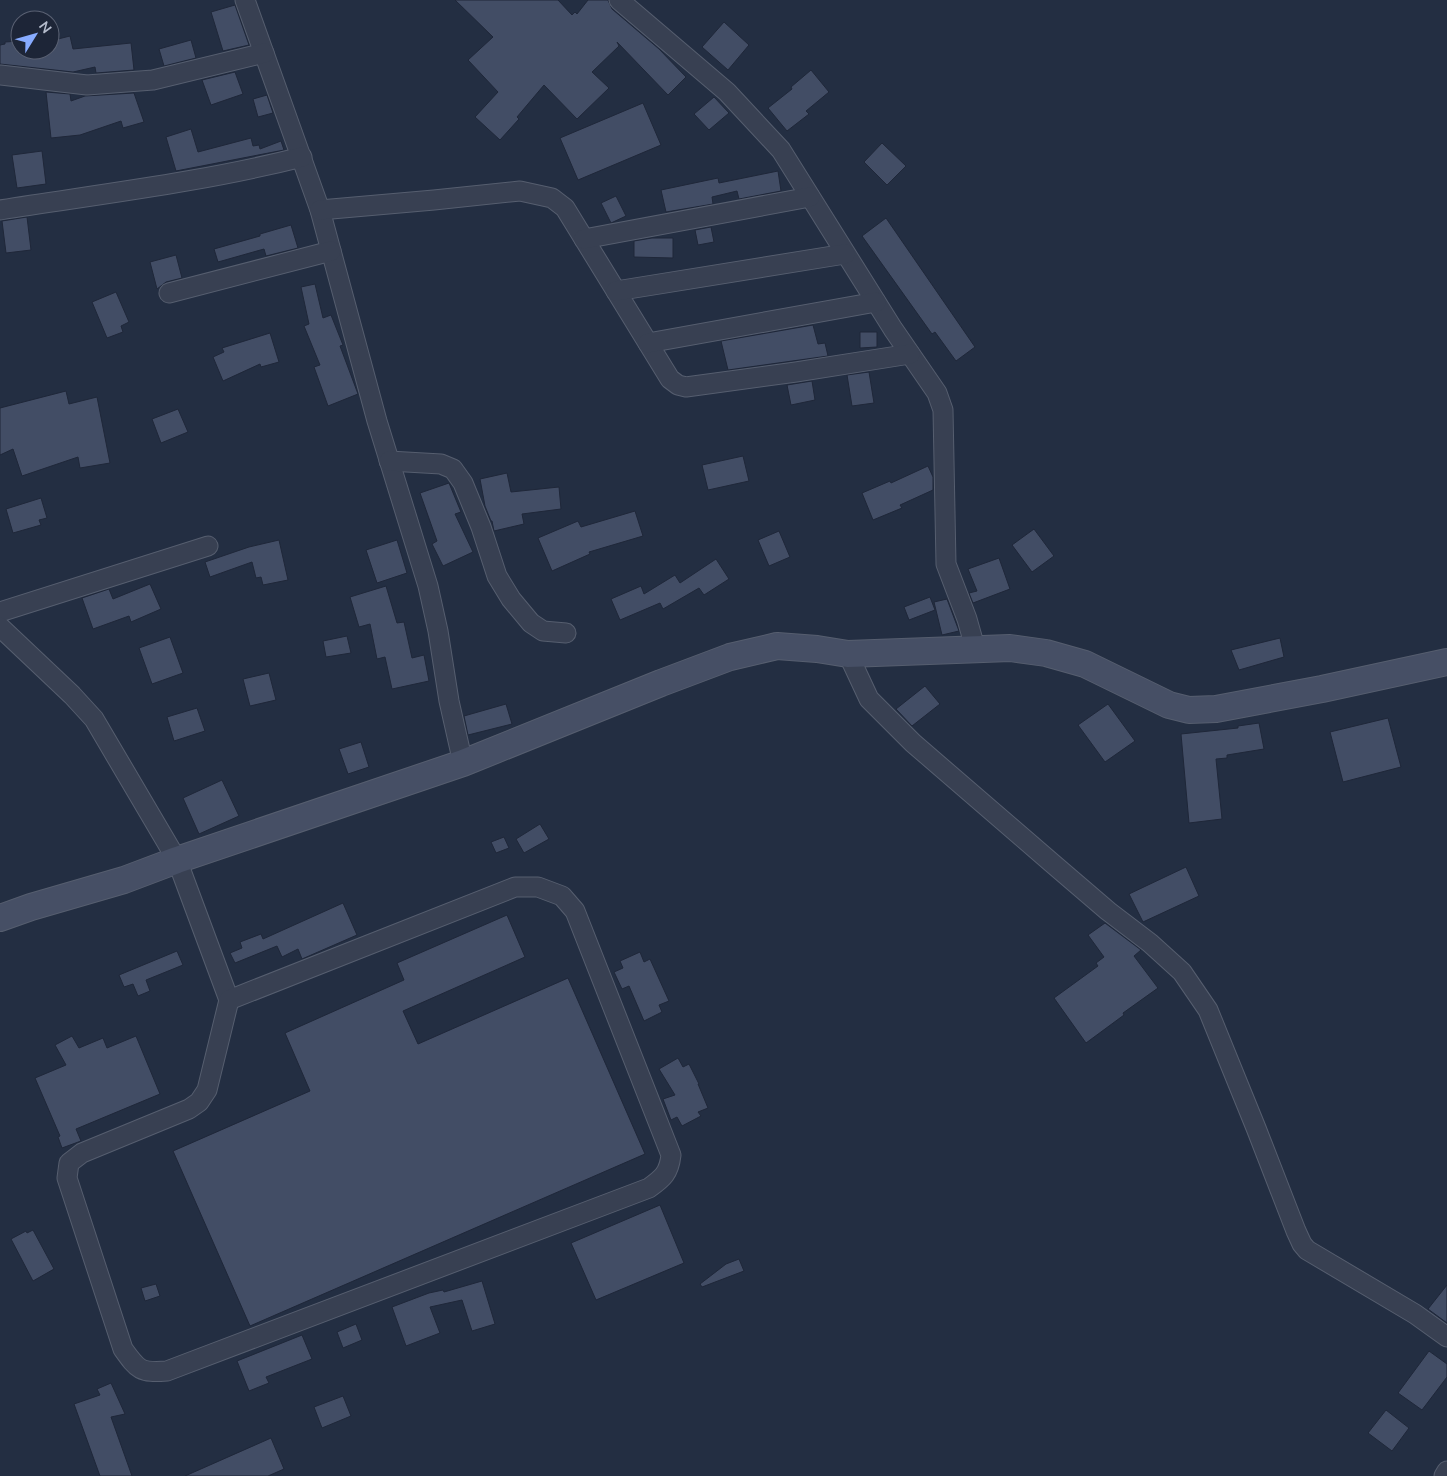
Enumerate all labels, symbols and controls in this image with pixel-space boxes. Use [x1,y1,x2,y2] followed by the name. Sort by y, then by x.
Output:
[10,10,60,60] north arrow
[35,18,56,37] text: N

